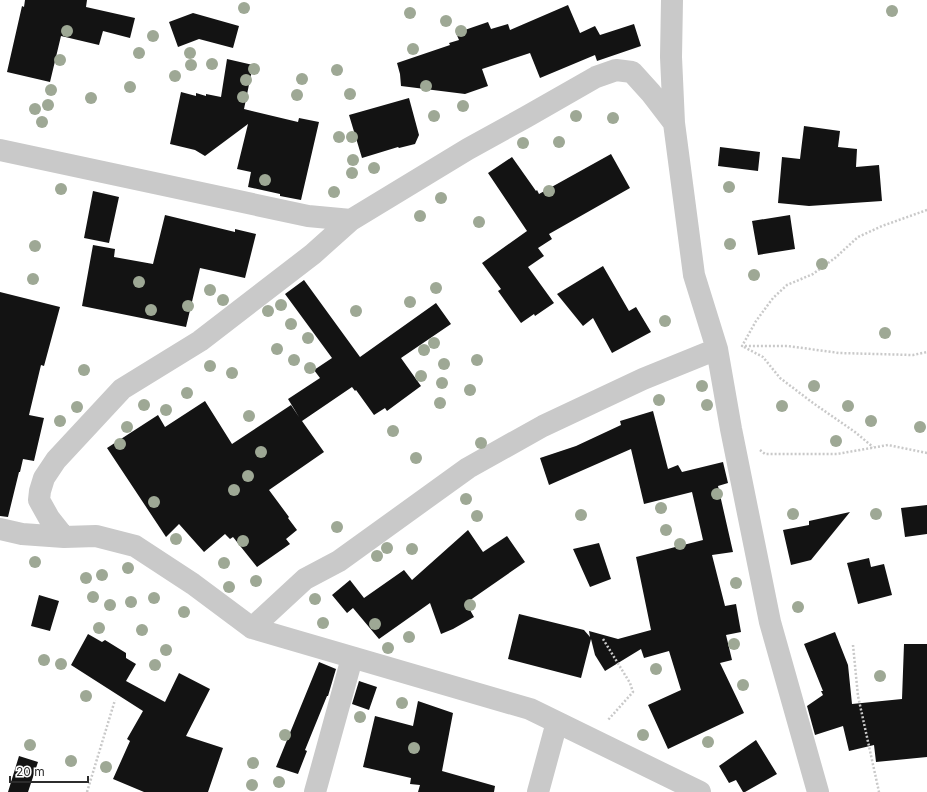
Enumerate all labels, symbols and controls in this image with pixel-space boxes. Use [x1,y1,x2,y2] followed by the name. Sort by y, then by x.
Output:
[10,758,88,784] scale bar
[16,764,45,779] text: 20 m

